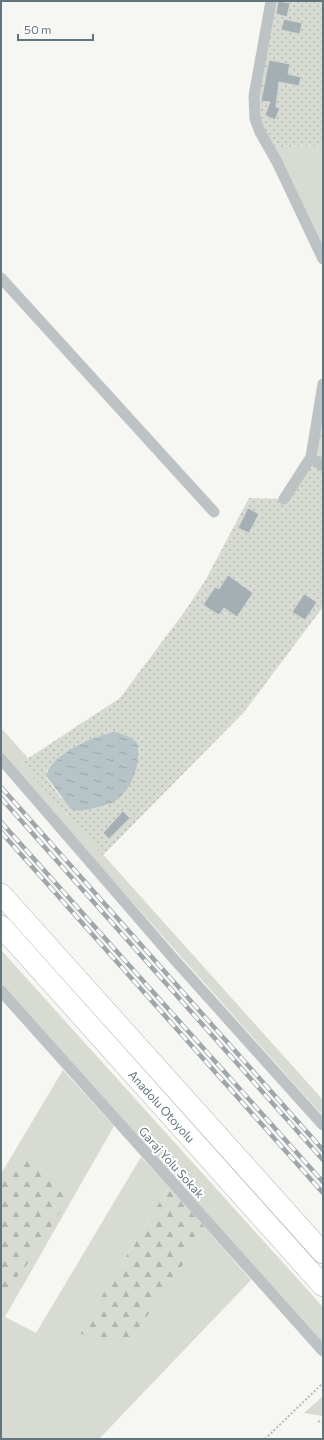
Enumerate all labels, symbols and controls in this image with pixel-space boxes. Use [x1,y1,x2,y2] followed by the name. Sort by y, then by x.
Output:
[18,16,93,42] scale bar
[24,22,52,36] text: 50 m
[126,1067,198,1145] street label: Anadolu Otoyolu
[136,1124,208,1201] street label: Garaj Yolu Sokak

